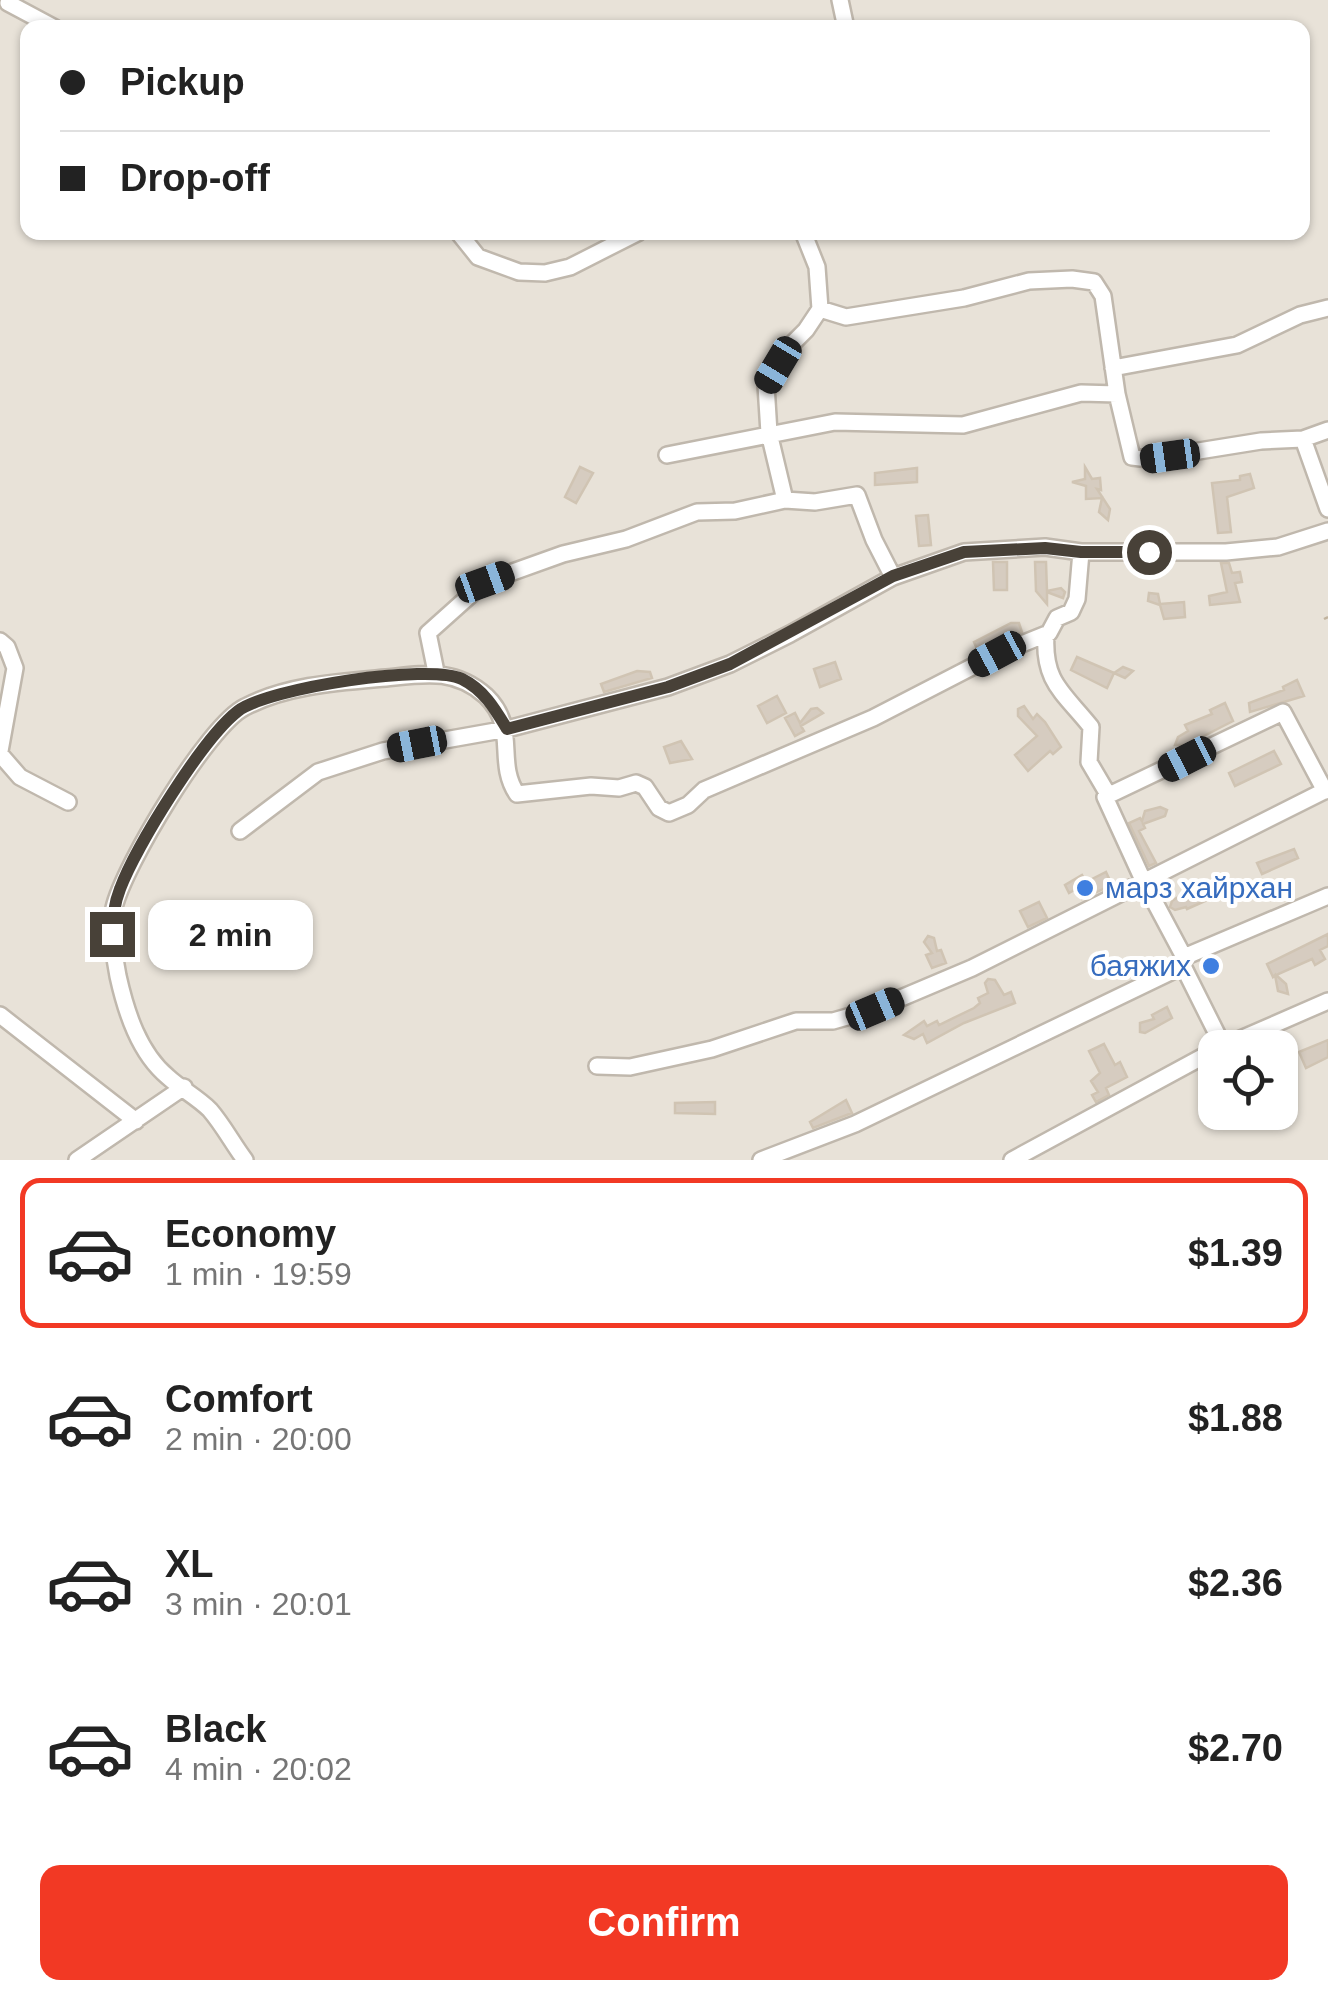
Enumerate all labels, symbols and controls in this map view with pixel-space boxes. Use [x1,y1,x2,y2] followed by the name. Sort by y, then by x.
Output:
[120,61,245,103] text: Pickup
[120,157,270,199] text: Drop-off
[750,332,806,398] car
[1138,437,1202,475] car
[1127,530,1172,575] route start
[452,558,518,606] car
[963,627,1031,681] car
[385,724,449,764] car
[1153,732,1221,786] car
[1105,871,1293,904] place label: марз хайрхан
[1074,877,1096,899] marker: марз хайрхан
[147,899,312,969] callout: 2 min
[90,912,135,957] route end
[189,917,272,953] text: 2 min
[1090,949,1191,982] place label: баяжих
[1200,955,1222,977] marker: баяжих
[842,983,908,1035] car
[1198,1030,1298,1130] map controls
[1198,1030,1298,1130] button: locate
[45,1208,135,1298] icon: car
[165,1213,336,1255] text: Economy
[1188,1232,1283,1274] text: $1.39
[165,1256,352,1292] text: 1 min · 19:59
[45,1373,135,1463] icon: car
[165,1378,313,1420] text: Comfort
[1188,1397,1283,1439] text: $1.88
[165,1421,352,1457] text: 2 min · 20:00
[45,1538,135,1628] icon: car
[165,1543,214,1585] text: XL
[1188,1562,1283,1604] text: $2.36
[165,1586,352,1622] text: 3 min · 20:01
[45,1703,135,1793] icon: car
[165,1708,266,1750] text: Black
[1188,1727,1283,1769] text: $2.70
[165,1751,352,1787] text: 4 min · 20:02
[40,1865,1288,1980] button: Confirm

